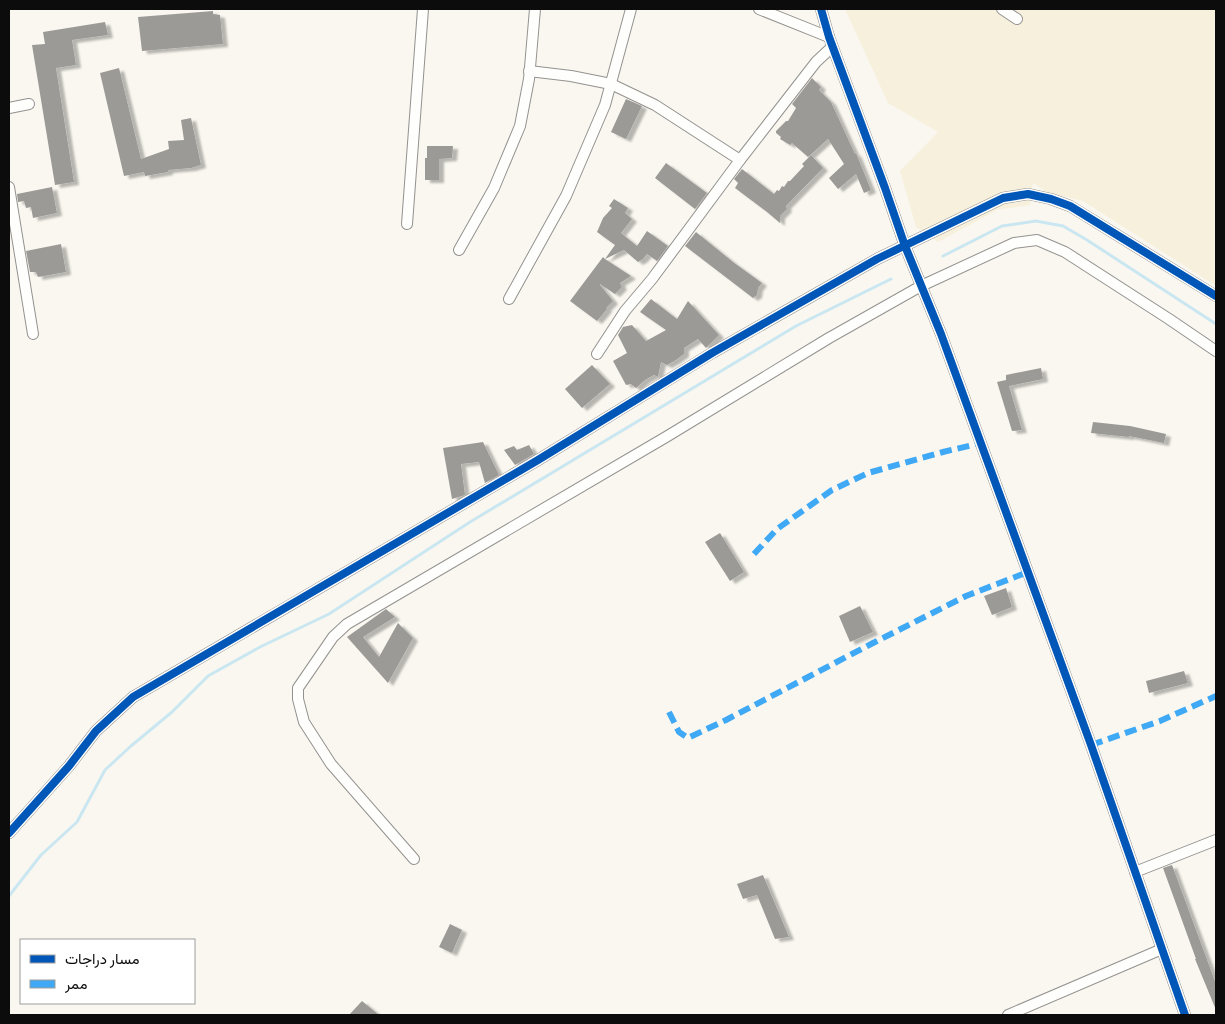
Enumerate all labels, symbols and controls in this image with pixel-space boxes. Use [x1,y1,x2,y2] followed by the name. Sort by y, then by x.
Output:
[20,939,195,1004] legend
[65,946,140,969] text: مسار دراجات
[64,971,87,994] text: ممر

